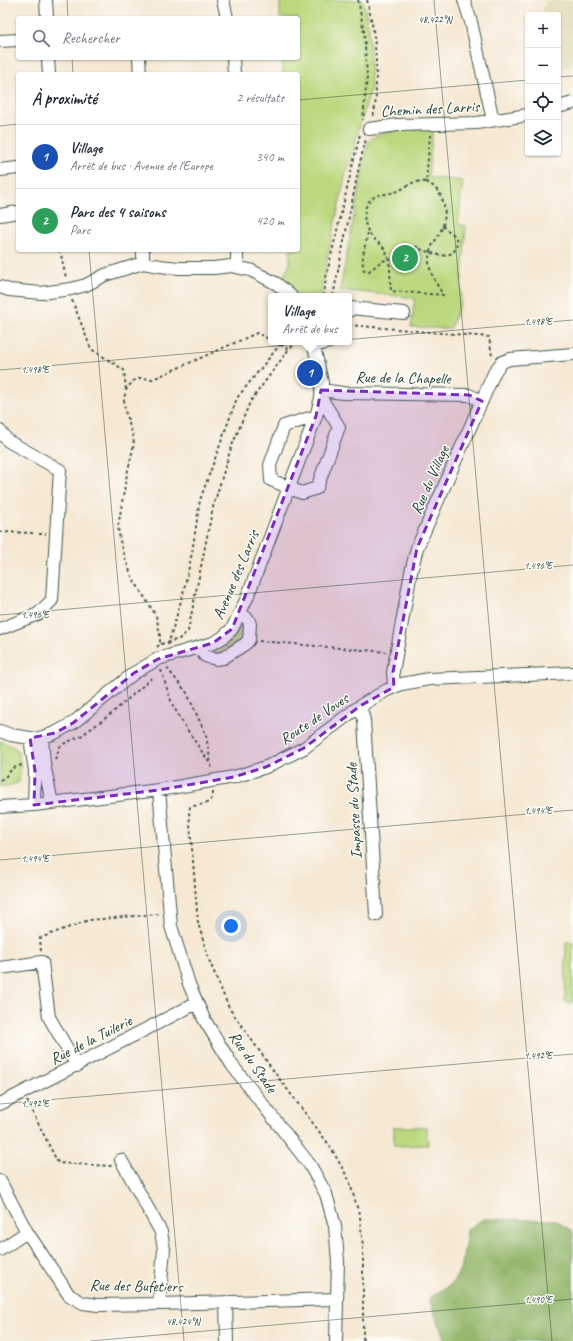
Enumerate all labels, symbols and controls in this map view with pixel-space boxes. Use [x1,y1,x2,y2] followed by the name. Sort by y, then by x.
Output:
[525,12,561,156] map controls
[525,12,561,48] button: +
[418,13,454,26] text: 48.422°N
[16,16,300,60] search box
[30,27,52,49] icon: search
[62,29,120,48] text: Rechercher
[525,48,561,84] button: −
[525,84,561,120] button: locate
[32,88,97,109] text: À proximité
[236,90,284,106] text: 2 résultats
[380,96,481,122] street label: Chemin des Larris
[525,120,561,156] button: layers
[70,139,102,158] text: Village
[42,149,48,165] text: 1
[256,149,284,165] text: 340 m
[70,158,213,174] text: Arrêt de bus · Avenue de l'Europe
[70,203,166,222] text: Parc des 4 saisons
[42,213,48,229] text: 2
[256,213,284,229] text: 420 m
[70,222,90,238] text: Parc
[392,243,418,273] pin: 2
[268,293,352,345] popup
[283,302,315,321] text: Village
[524,315,554,328] text: 1.498°E
[283,321,337,337] text: Arrêt de bus
[297,358,323,388] pin: 1
[21,363,51,376] text: 1.498°E
[355,367,453,389] street label: Rue de la Chapelle
[406,441,455,517] street label: Rue du Village
[208,526,264,622] street label: Avenue des Larris
[524,559,554,572] text: 1.496°E
[21,608,51,621] text: 1.496°E
[276,688,353,749] street label: Route de Voves
[341,761,366,859] street label: Impasse du Stade
[524,804,554,817] text: 1.494°E
[21,852,51,865] text: 1.494°E
[221,916,241,936] your location
[47,1010,137,1069] street label: Rue de la Tuilerie
[225,1027,283,1098] street label: Rue du Stade
[524,1049,554,1062] text: 1.492°E
[21,1097,51,1110] text: 1.492°E
[89,1275,184,1297] street label: Rue des Bufetiers
[524,1293,554,1306] text: 1.490°E
[166,1315,202,1328] text: 48.424°N

